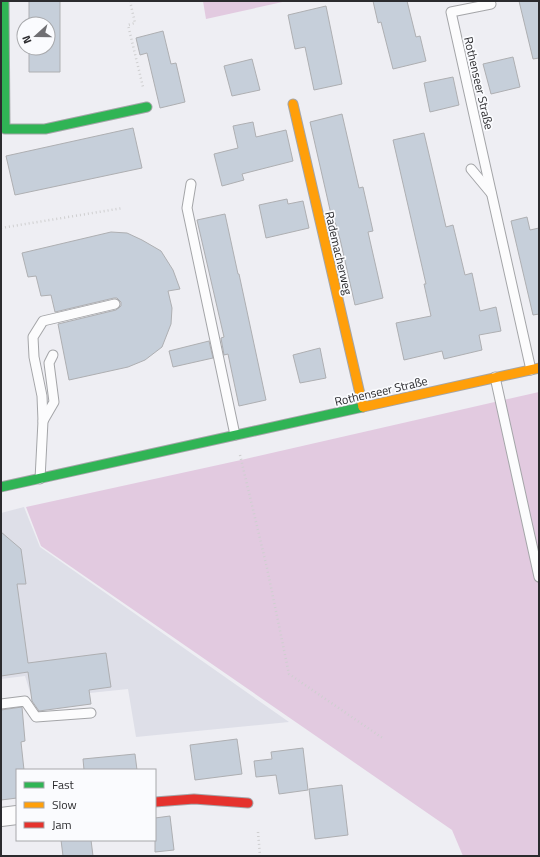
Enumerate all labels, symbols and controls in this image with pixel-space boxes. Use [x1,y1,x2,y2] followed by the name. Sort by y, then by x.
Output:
[16,16,56,56] north arrow
[18,33,35,46] text: N
[459,35,499,131] street label: Rothenseer Straße
[320,209,358,297] street label: Rademacherweg
[333,371,429,411] street label: Rothenseer Straße
[16,769,156,841] legend
[52,775,75,794] text: Fast
[52,795,77,814] text: Slow
[52,815,72,834] text: Jam

